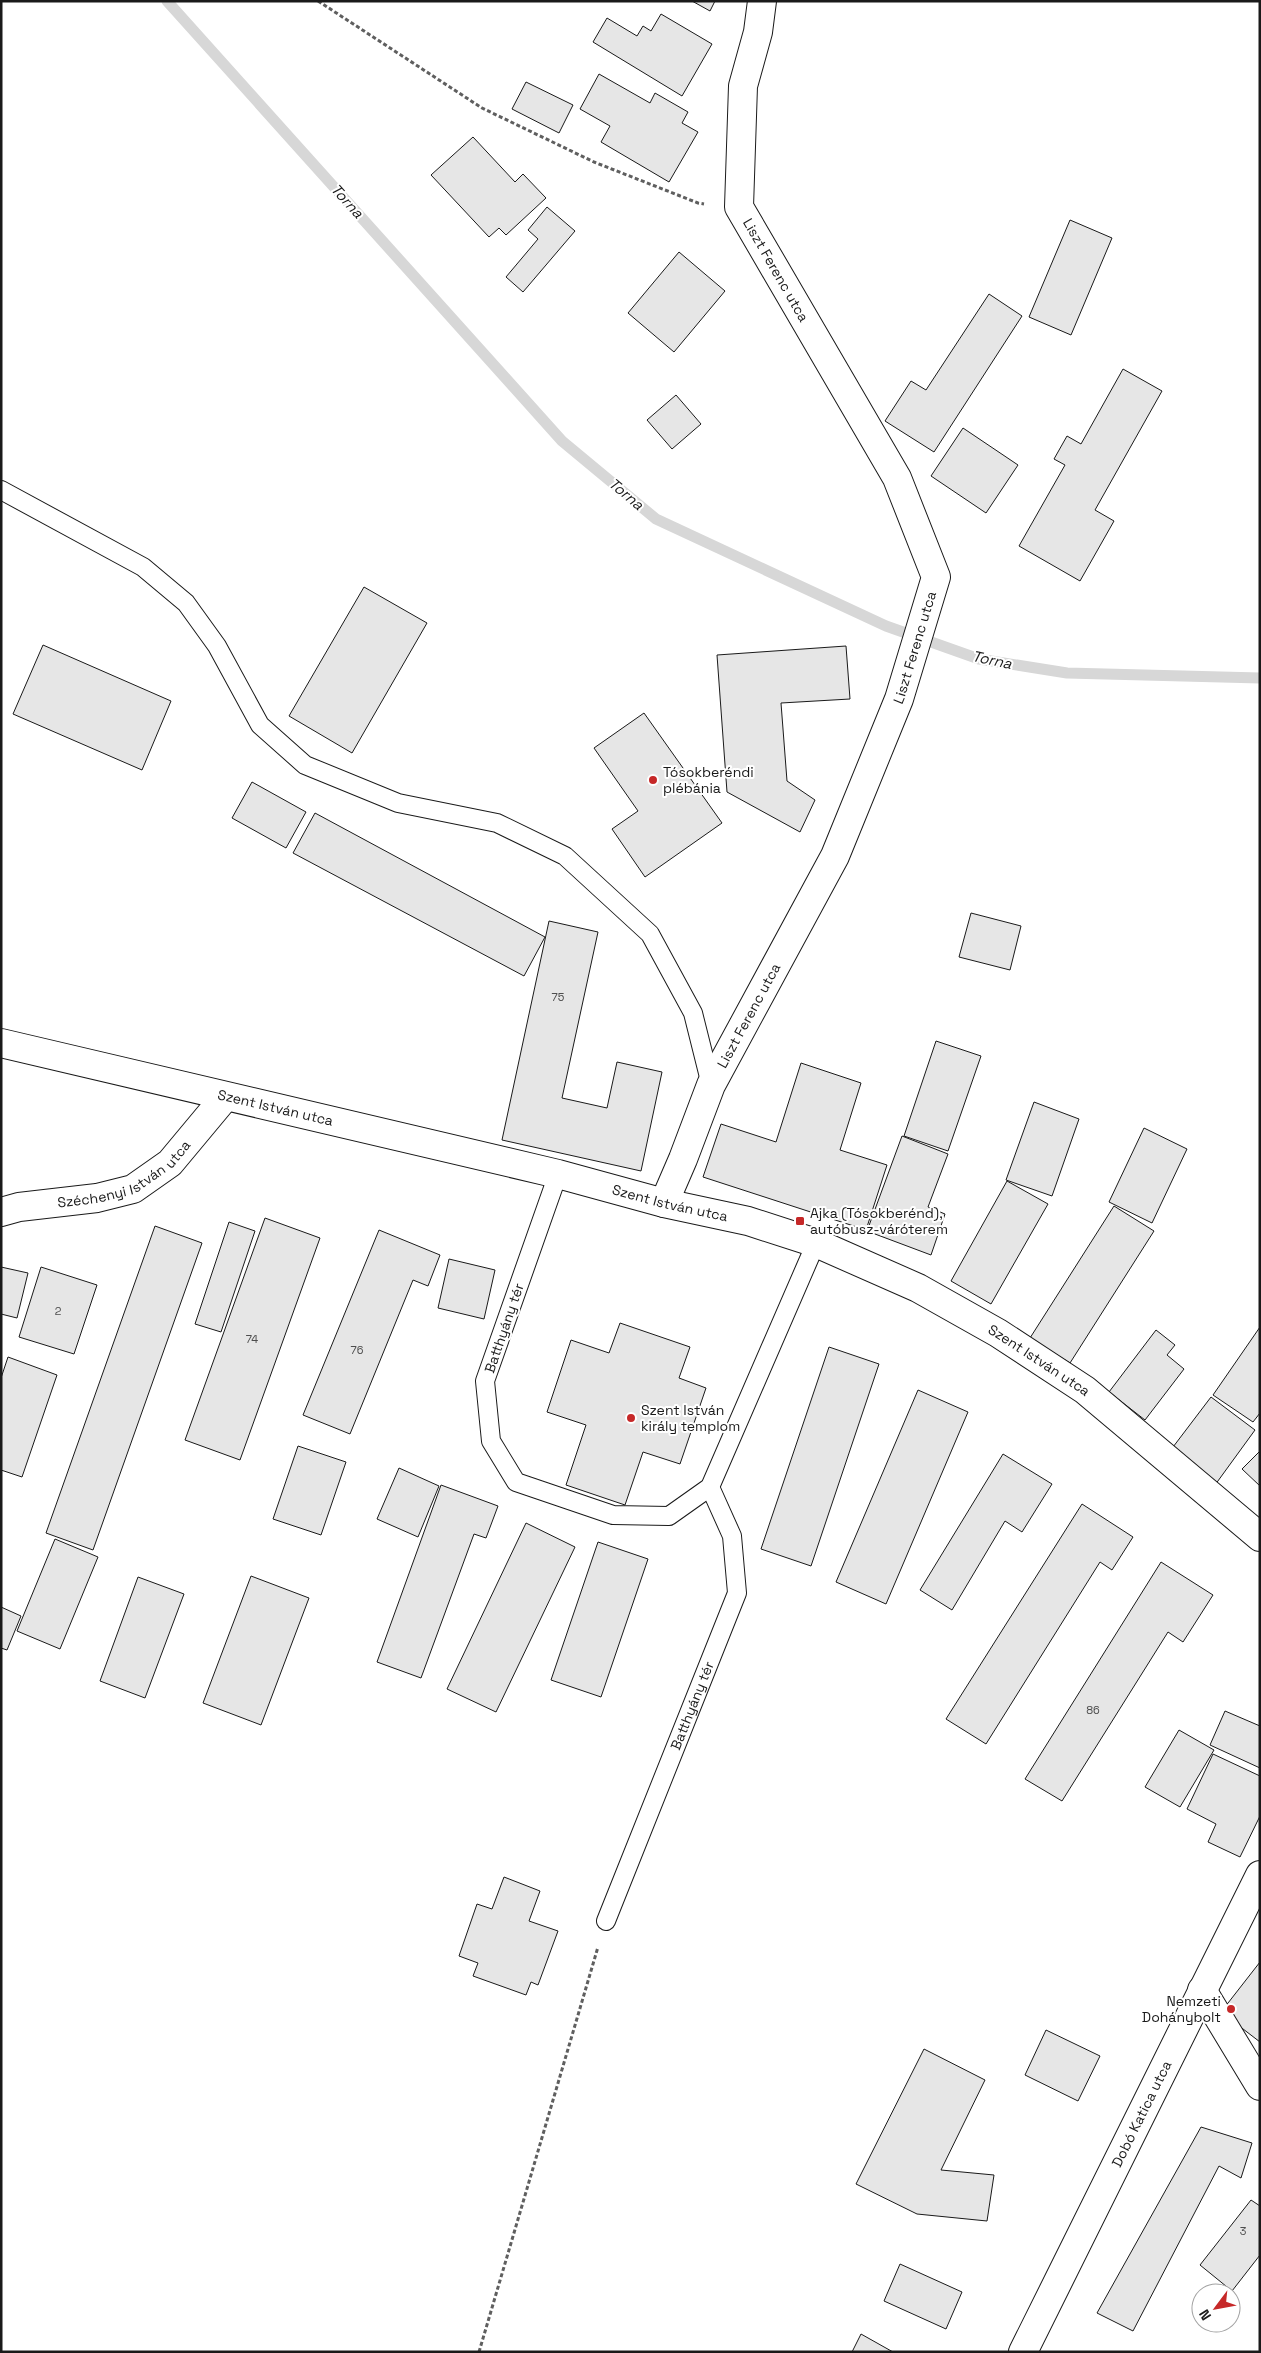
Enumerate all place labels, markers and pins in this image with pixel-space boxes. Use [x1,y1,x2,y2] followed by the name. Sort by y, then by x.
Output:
[663,763,754,797] place label: Tósokberéndi plébánia
[647,774,659,786] marker: Tósokberéndi plébánia
[810,1204,948,1238] place label: Ajka (Tósokberénd), autóbusz-váróterem
[794,1215,806,1227] marker: Ajka (Tósokberénd), autóbusz-váróterem
[641,1401,740,1435] place label: Szent István király templom
[625,1412,637,1424] marker: Szent István király templom
[1142,1992,1221,2026] place label: Nemzeti Dohánybolt
[1225,2003,1237,2015] marker: Nemzeti Dohánybolt

